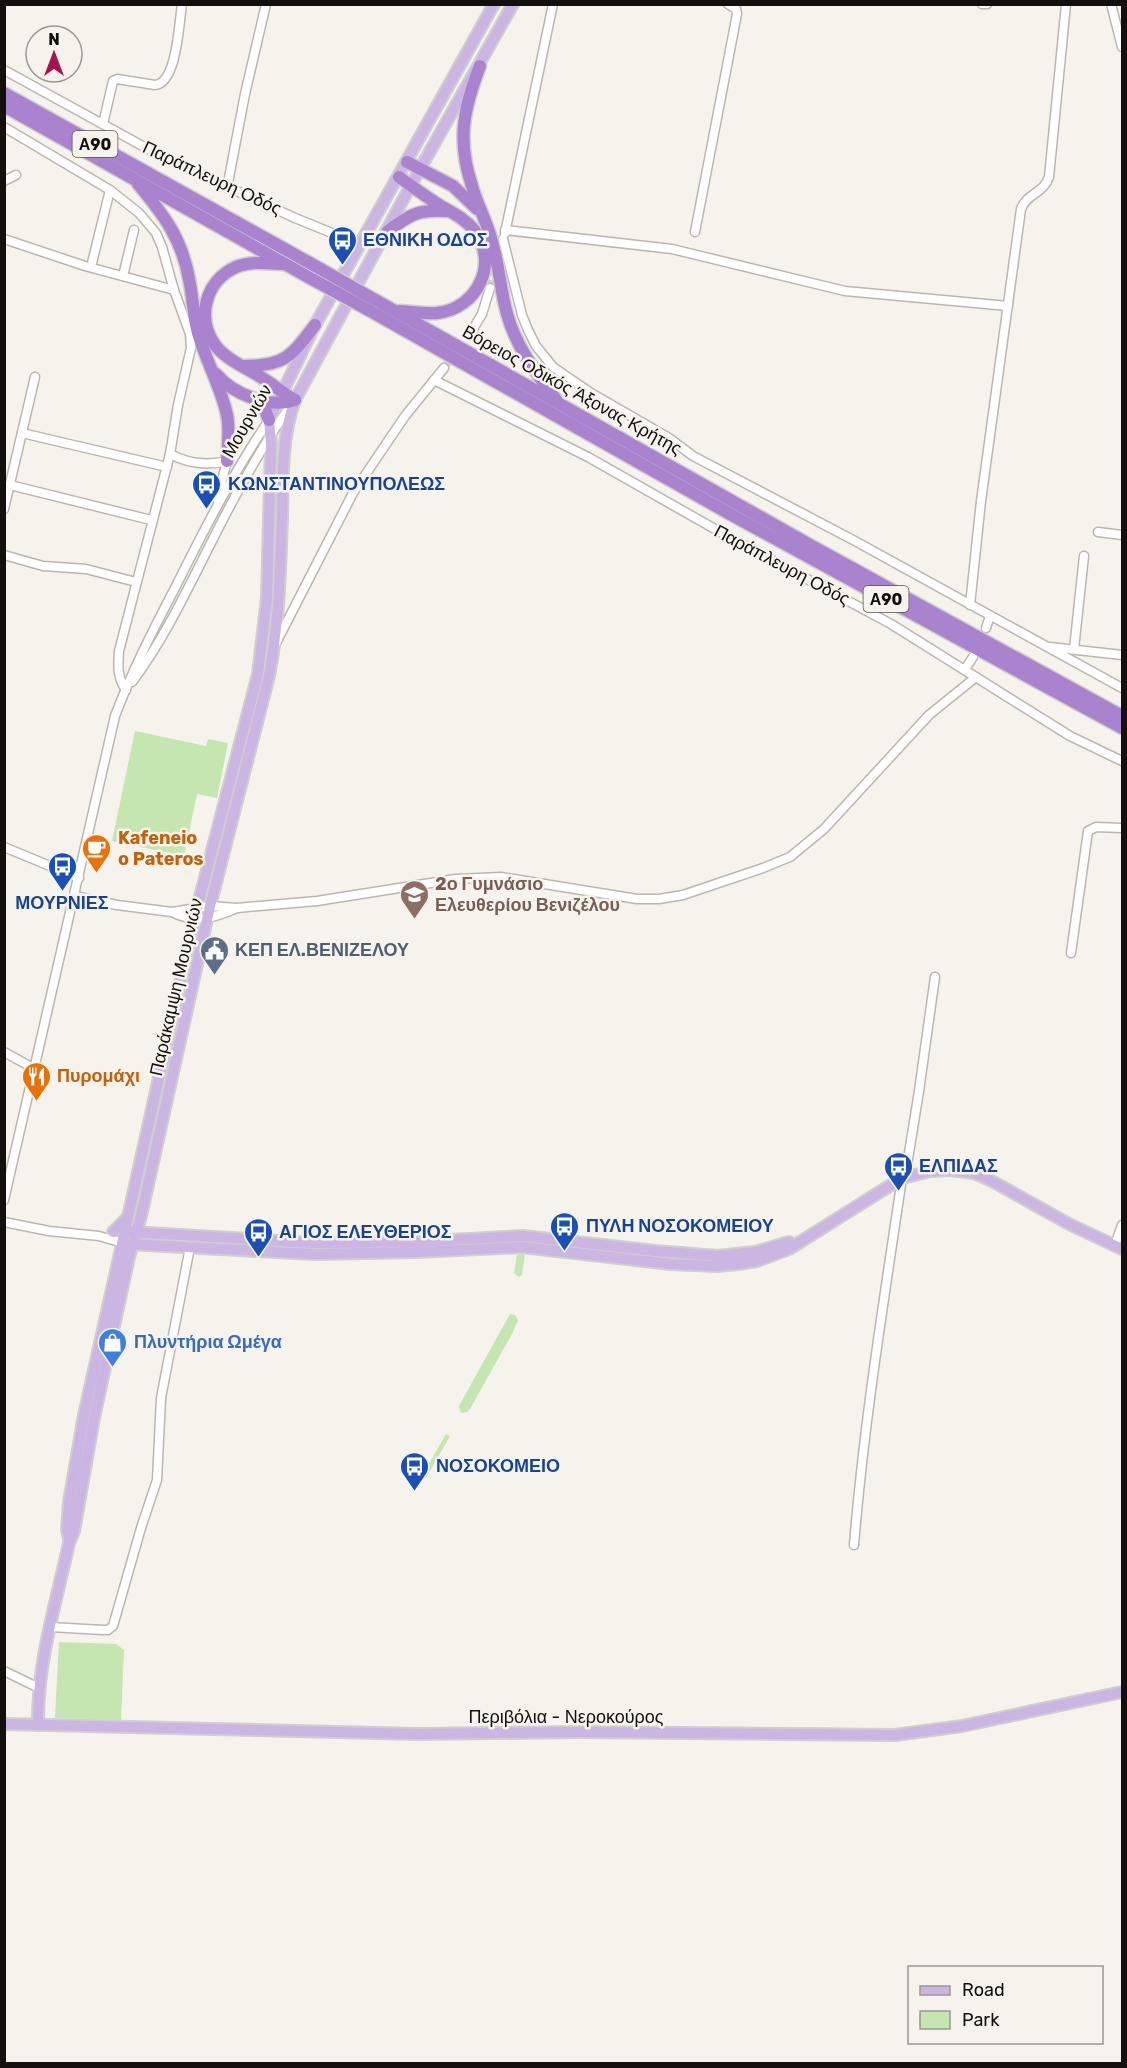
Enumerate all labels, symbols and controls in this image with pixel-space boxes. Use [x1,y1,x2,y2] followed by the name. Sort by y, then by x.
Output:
[24,24,84,84] north arrow
[48,30,60,49] text: N
[72,131,118,157] road number: Α90
[139,136,285,220] street label: Παράπλευρη Οδός
[326,224,358,266] bus stop icon: ΕΘΝΙΚΗ ΟΔΟΣ
[363,229,488,251] place label: ΕΘΝΙΚΗ ΟΔΟΣ
[458,320,686,460] street label: Βόρειος Οδικός Άξονας Κρήτης
[217,380,277,462] street label: Μουρνιών
[191,468,223,510] bus stop icon: ΚΩΝΣΤΑΝΤΙΝΟΥΠΟΛΕΩΣ
[228,473,445,495] place label: ΚΩΝΣΤΑΝΤΙΝΟΥΠΟΛΕΩΣ
[710,520,854,610] street label: Παράπλευρη Οδός
[864,586,908,612] road number: Α90
[118,827,204,870] place label: Kafeneio o Pateros
[81,832,113,874] cafe icon: Kafeneio o Pateros
[46,850,78,892] bus stop icon: ΜΟΥΡΝΙΕΣ
[435,873,620,916] place label: 2ο Γυμνάσιο Ελευθερίου Βενιζέλου
[398,878,430,920] school or university icon: 2ο Γυμνάσιο Ελευθερίου Βενιζέλου
[15,892,109,914] place label: ΜΟΥΡΝΙΕΣ
[145,896,207,1078] street label: Παράκαμψη Μουρνιών
[198,934,230,976] public building icon: ΚΕΠ ΕΛ.ΒΕΝΙΖΕΛΟΥ
[235,939,409,961] place label: ΚΕΠ ΕΛ.ΒΕΝΙΖΕΛΟΥ
[20,1060,52,1102] restaurant icon: Πυρομάχι
[57,1065,140,1087] place label: Πυρομάχι
[882,1150,914,1192] bus stop icon: ΕΛΠΙΔΑΣ
[919,1155,998,1177] place label: ΕΛΠΙΔΑΣ
[549,1210,581,1252] bus stop icon: ΠΥΛΗ ΝΟΣΟΚΟΜΕΙΟΥ
[586,1215,774,1237] place label: ΠΥΛΗ ΝΟΣΟΚΟΜΕΙΟΥ
[242,1216,274,1258] bus stop icon: ΑΓΙΟΣ ΕΛΕΥΘΕΡΙΟΣ
[279,1221,452,1243] place label: ΑΓΙΟΣ ΕΛΕΥΘΕΡΙΟΣ
[97,1326,129,1368] shop icon: Πλυντήρια Ωμέγα
[134,1331,282,1353] place label: Πλυντήρια Ωμέγα
[399,1450,431,1492] bus stop icon: ΝΟΣΟΚΟΜΕΙΟ
[436,1455,560,1477] place label: ΝΟΣΟΚΟΜΕΙΟ
[468,1706,664,1728] street label: Περιβόλια - Νεροκούρος
[908,1966,1103,2044] legend
[962,1979,1005,2001] text: Road
[962,2009,1000,2031] text: Park

